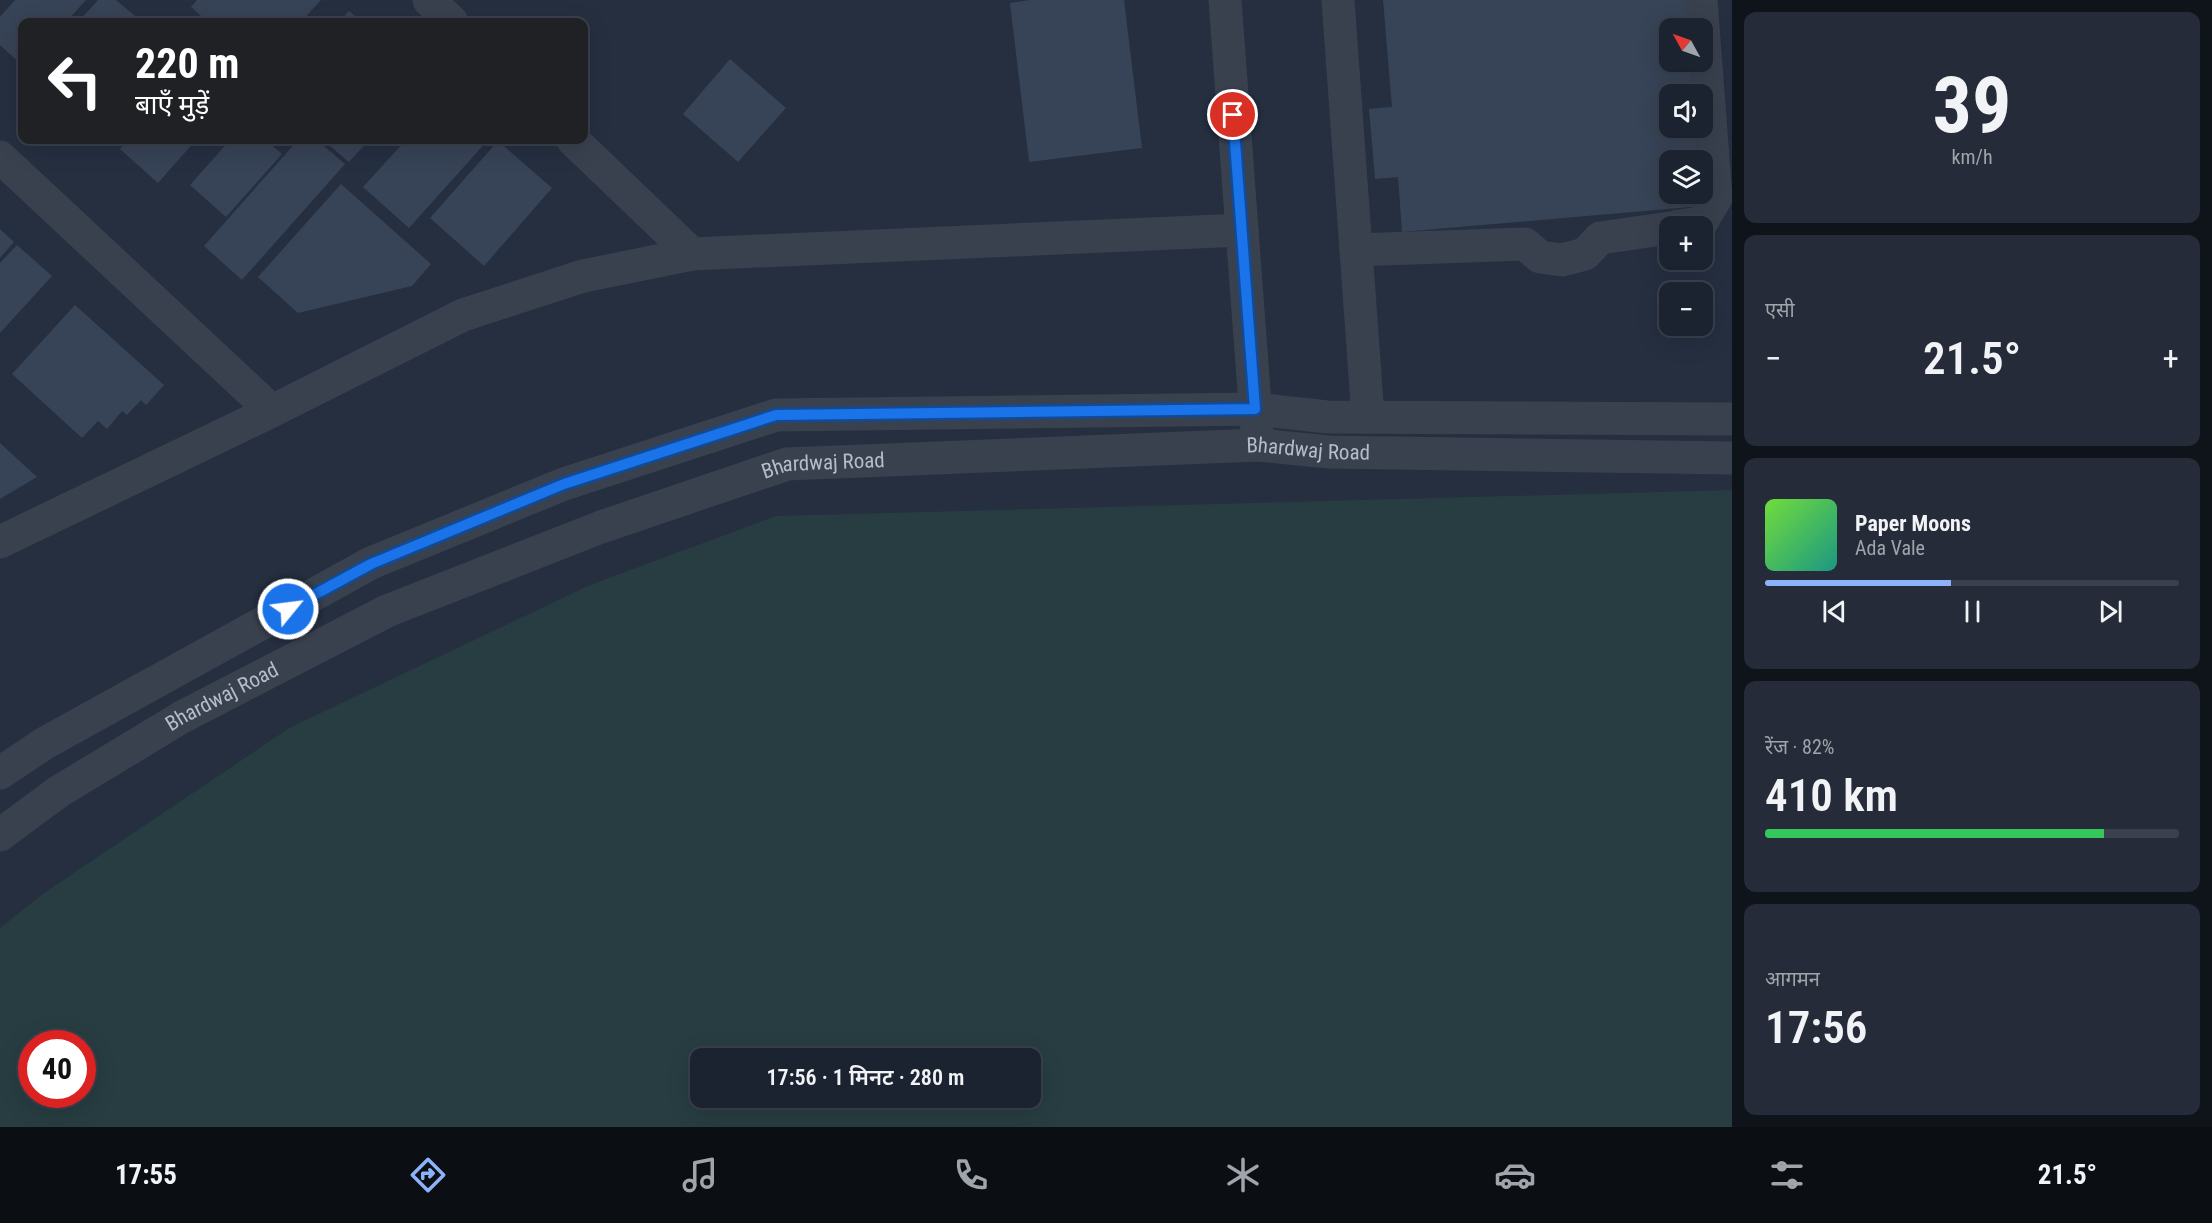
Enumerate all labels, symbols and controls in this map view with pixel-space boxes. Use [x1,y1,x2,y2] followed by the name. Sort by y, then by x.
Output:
[1659,18,1713,72] north arrow
[1659,18,1713,336] map controls
[135,39,240,88] text: 220 m
[36,42,114,120] icon: left
[1933,60,2011,151] text: 39
[1659,84,1713,138] button: sound
[135,89,209,121] text: बाएँ मुड़ें
[1207,89,1258,140] pin
[1216,98,1249,131] icon: arrive
[1951,145,1993,169] text: km/h
[1659,150,1713,204] button: layers
[1659,216,1713,270] button: +
[1659,282,1713,336] button: −
[1765,298,1795,322] text: एसी
[1923,332,2021,385] text: 21.5°
[1765,339,1782,378] text: −
[2163,339,2179,378] text: +
[1246,433,1370,465] street label: Bhardwaj Road
[758,448,885,484] street label: Bhardwaj Road
[1855,511,1971,536] text: Paper Moons
[1855,536,1925,560] text: Ada Vale
[256,577,320,641] position arrow
[1818,595,1851,628] icon: previous
[1956,595,1989,628] icon: pause
[2094,595,2127,628] icon: next
[161,657,282,736] street label: Bhardwaj Road
[1765,735,1834,759] text: रेंज · 82%
[1765,769,1898,822] text: 410 km
[1765,967,1820,991] text: आगमन
[1765,1001,1867,1054] text: 17:56
[18,1030,96,1108] speed limit sign: 40
[767,1065,964,1090] text: 17:56 · 1 मिनट · 280 m
[407,1154,449,1196] icon: directions
[679,1154,721,1196] icon: music
[950,1154,992,1196] icon: phone
[1222,1154,1264,1196] icon: climate
[1494,1154,1536,1196] icon: car
[1766,1154,1808,1196] icon: filters
[115,1159,177,1191] text: 17:55
[2038,1159,2097,1191] text: 21.5°

